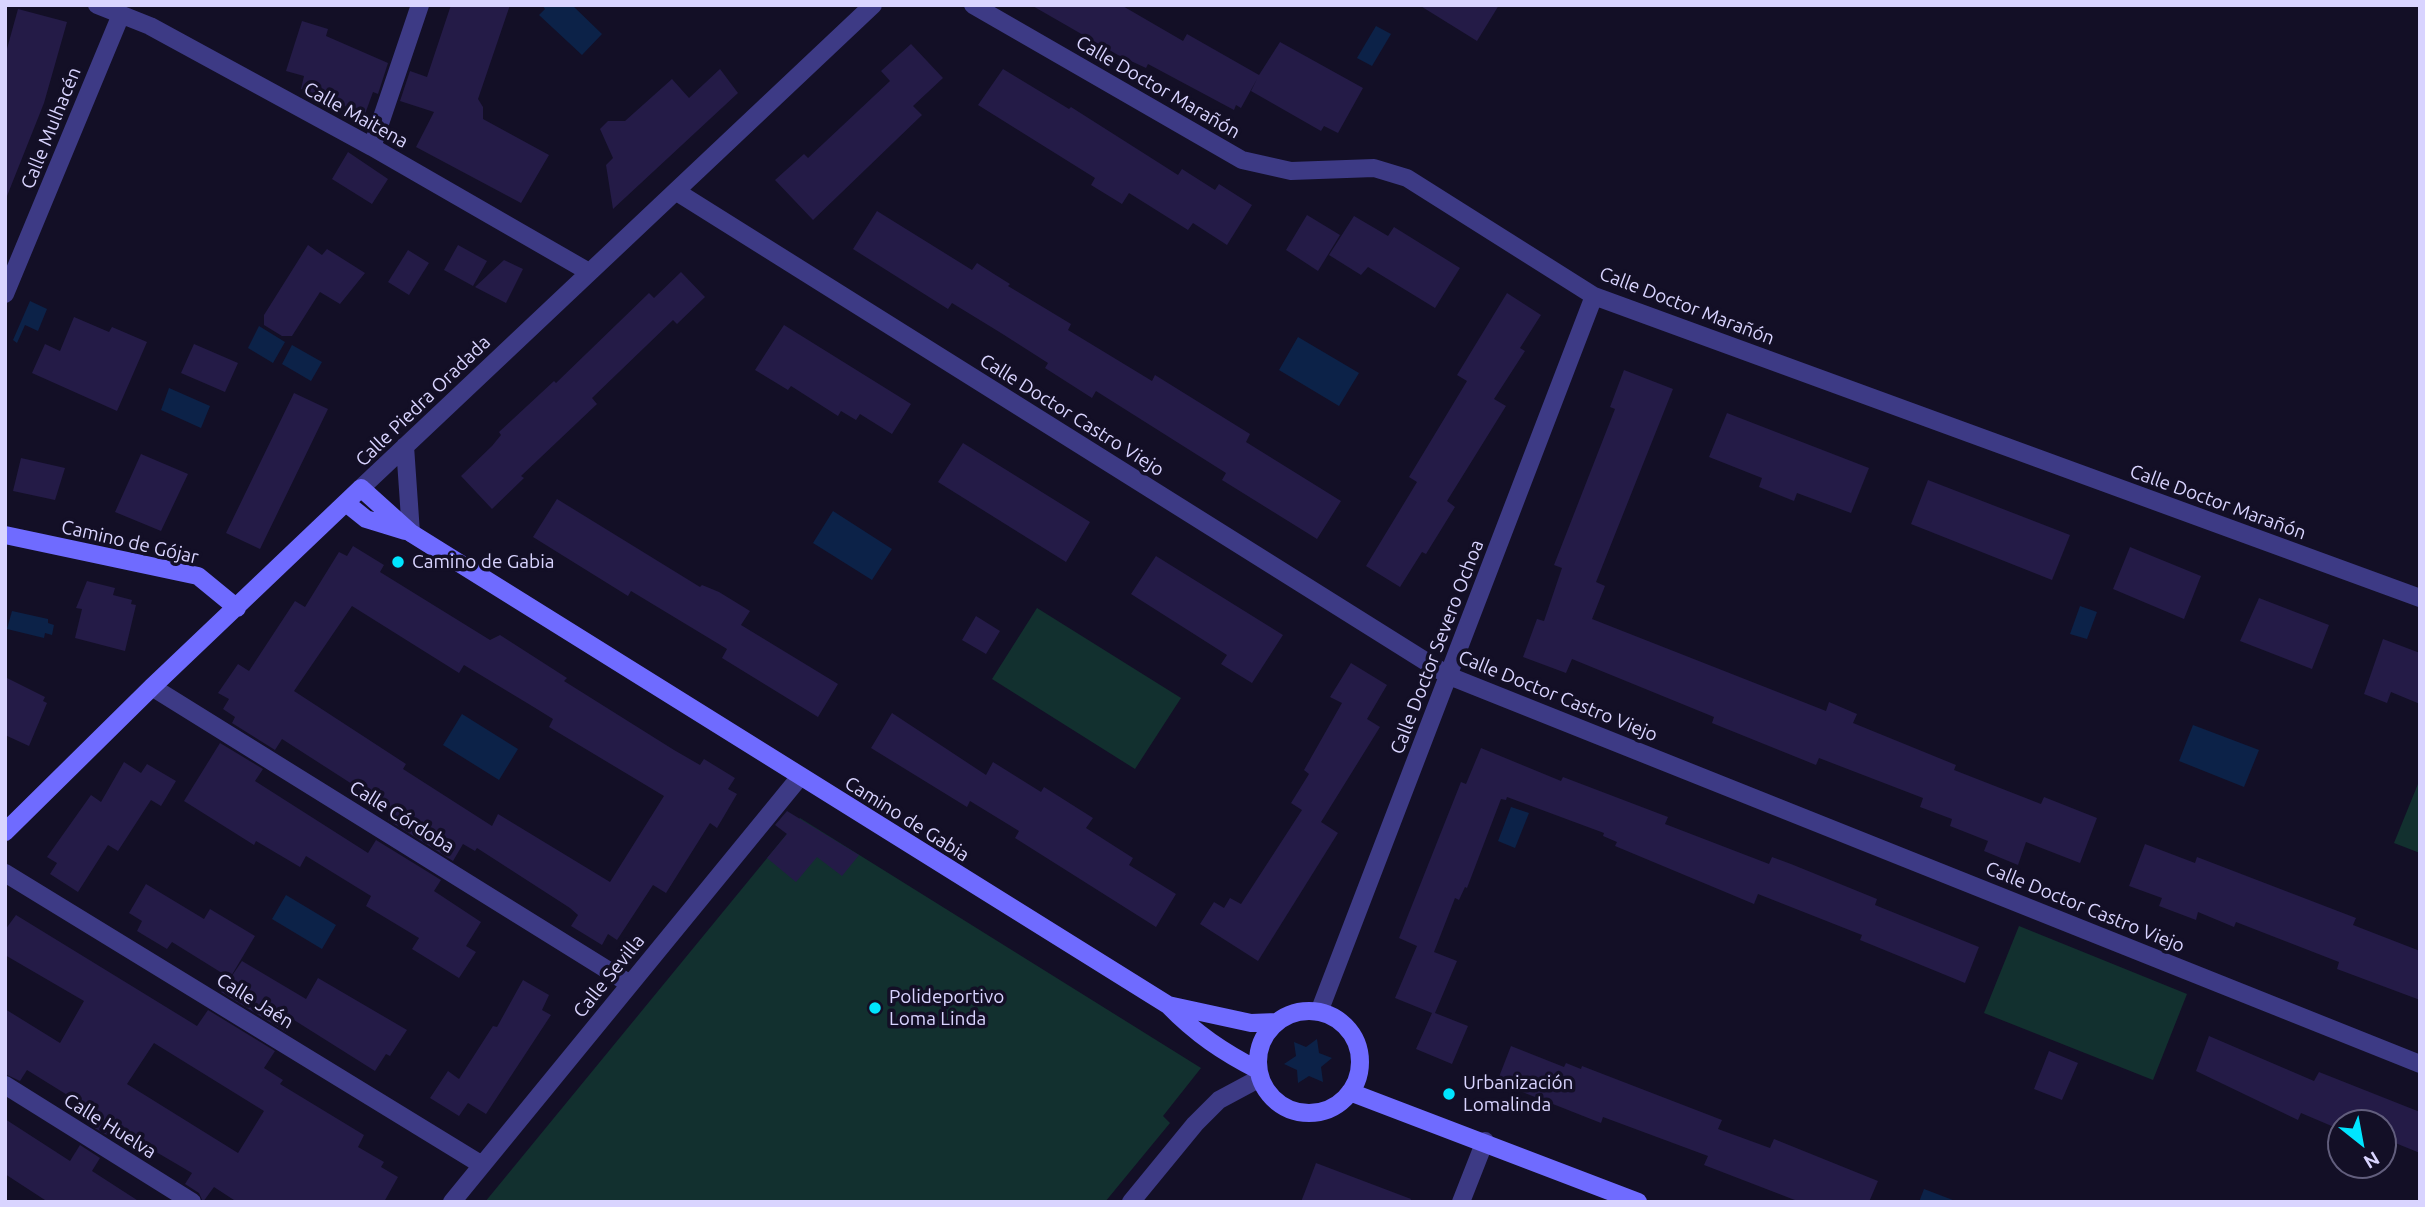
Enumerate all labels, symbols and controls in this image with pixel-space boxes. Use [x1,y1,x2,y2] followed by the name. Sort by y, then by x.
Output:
[1072,31,1244,143] street label: Calle Doctor Marañón
[16,64,86,192] street label: Calle Mulhacén
[300,77,412,153] street label: Calle Maitena
[1596,262,1778,350] street label: Calle Doctor Marañón
[351,331,495,471] street label: Calle Piedra Oradada
[976,349,1168,481] street label: Calle Doctor Castro Viejo
[2127,460,2309,544] street label: Calle Doctor Marañón
[59,515,201,569] street label: Camino de Gójar
[1386,537,1488,757] street label: Calle Doctor Severo Ochoa
[412,551,555,573] place label: Camino de Gabia
[390,554,406,570] marker: Camino de Gabia
[1455,646,1661,746] street label: Calle Doctor Castro Viejo
[841,772,973,866] street label: Camino de Gabia
[345,776,459,858] street label: Calle Córdoba
[1982,857,2188,957] street label: Calle Doctor Castro Viejo
[569,930,649,1022] street label: Calle Sevilla
[212,968,298,1034] street label: Calle Jaén
[889,986,1004,1030] place label: Polideportivo Loma Linda
[867,1000,883,1016] marker: Polideportivo Loma Linda
[1463,1072,1573,1116] place label: Urbanización Lomalinda
[1441,1086,1457,1102] marker: Urbanización Lomalinda
[60,1089,160,1163] street label: Calle Huelva
[2327,1109,2397,1179] north arrow
[2360,1147,2384,1173] text: N

